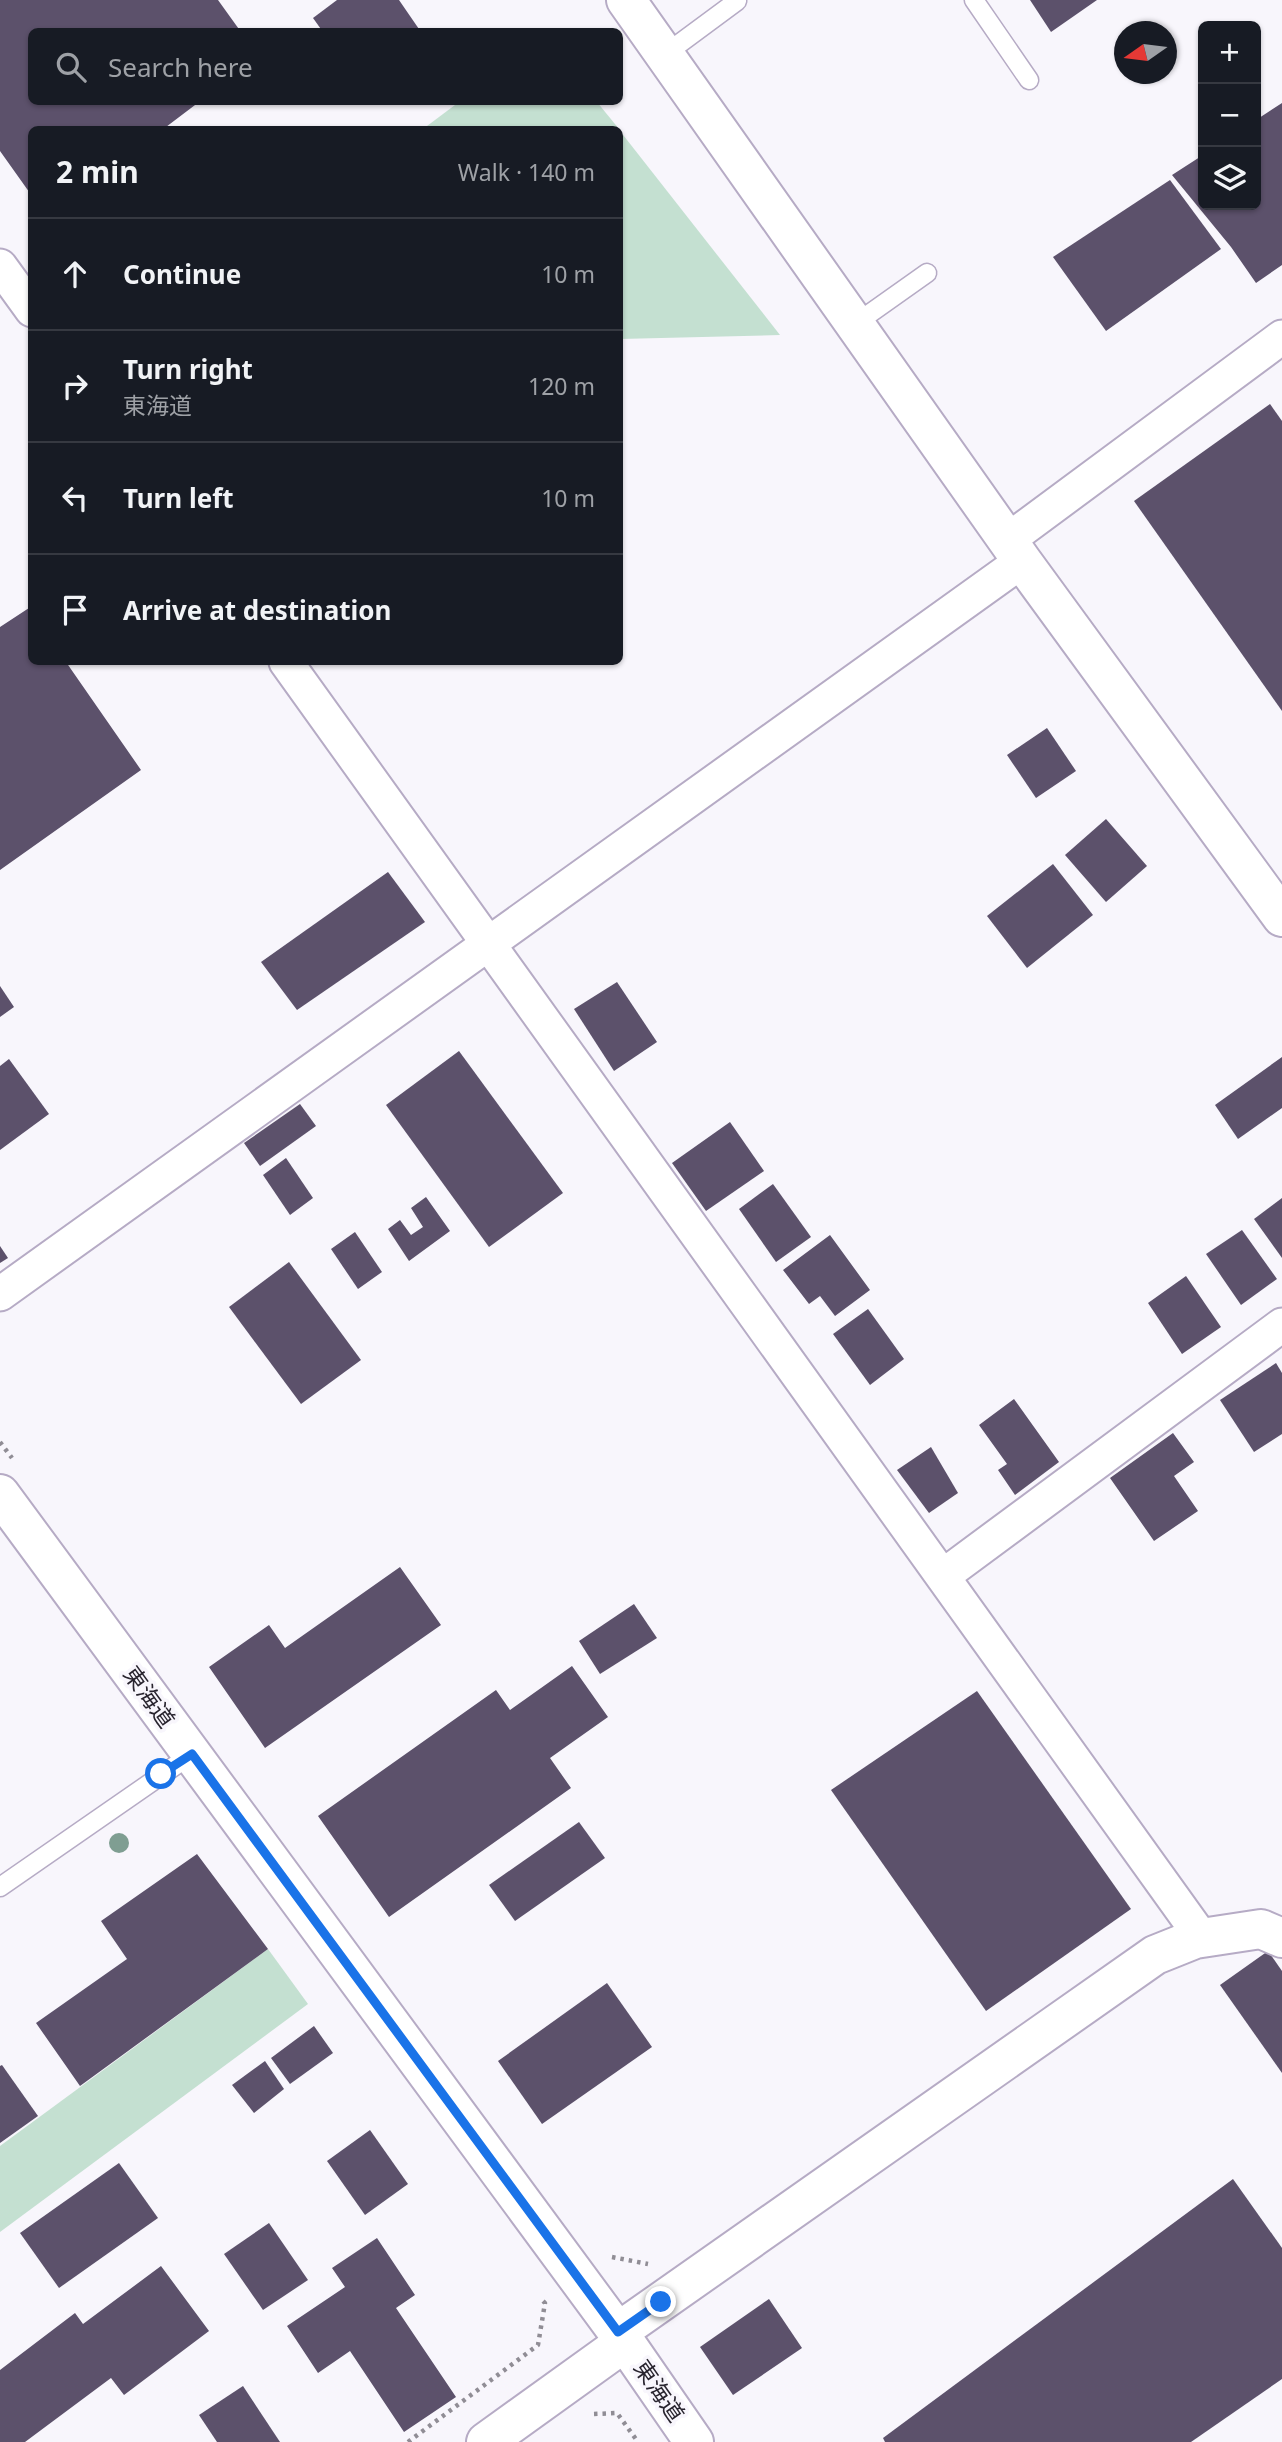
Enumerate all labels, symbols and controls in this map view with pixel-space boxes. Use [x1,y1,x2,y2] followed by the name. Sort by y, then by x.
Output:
[1114,21,1177,84] north arrow
[1198,21,1261,210] map controls
[1198,21,1261,84] button: +
[28,28,623,105] search box
[52,48,90,86] icon: search
[108,49,253,85] text: Search here
[1198,84,1261,147] button: −
[1198,147,1261,210] button: layers
[56,151,139,192] text: 2 min
[458,156,595,188] text: Walk · 140 m
[56,255,94,293] icon: ahead
[123,256,241,292] text: Continue
[541,258,595,290] text: 10 m
[123,351,253,387] text: Turn right
[56,367,94,405] icon: right
[528,370,595,402] text: 120 m
[123,389,192,421] text: 東海道
[56,479,94,517] icon: left
[123,480,234,516] text: Turn left
[541,482,595,514] text: 10 m
[56,591,94,629] icon: arrive
[123,592,392,628] text: Arrive at destination
[117,1659,183,1734] street label: 東海道
[145,1758,176,1789] route start
[645,2286,676,2317] route end
[627,2353,693,2428] street label: 東海道

